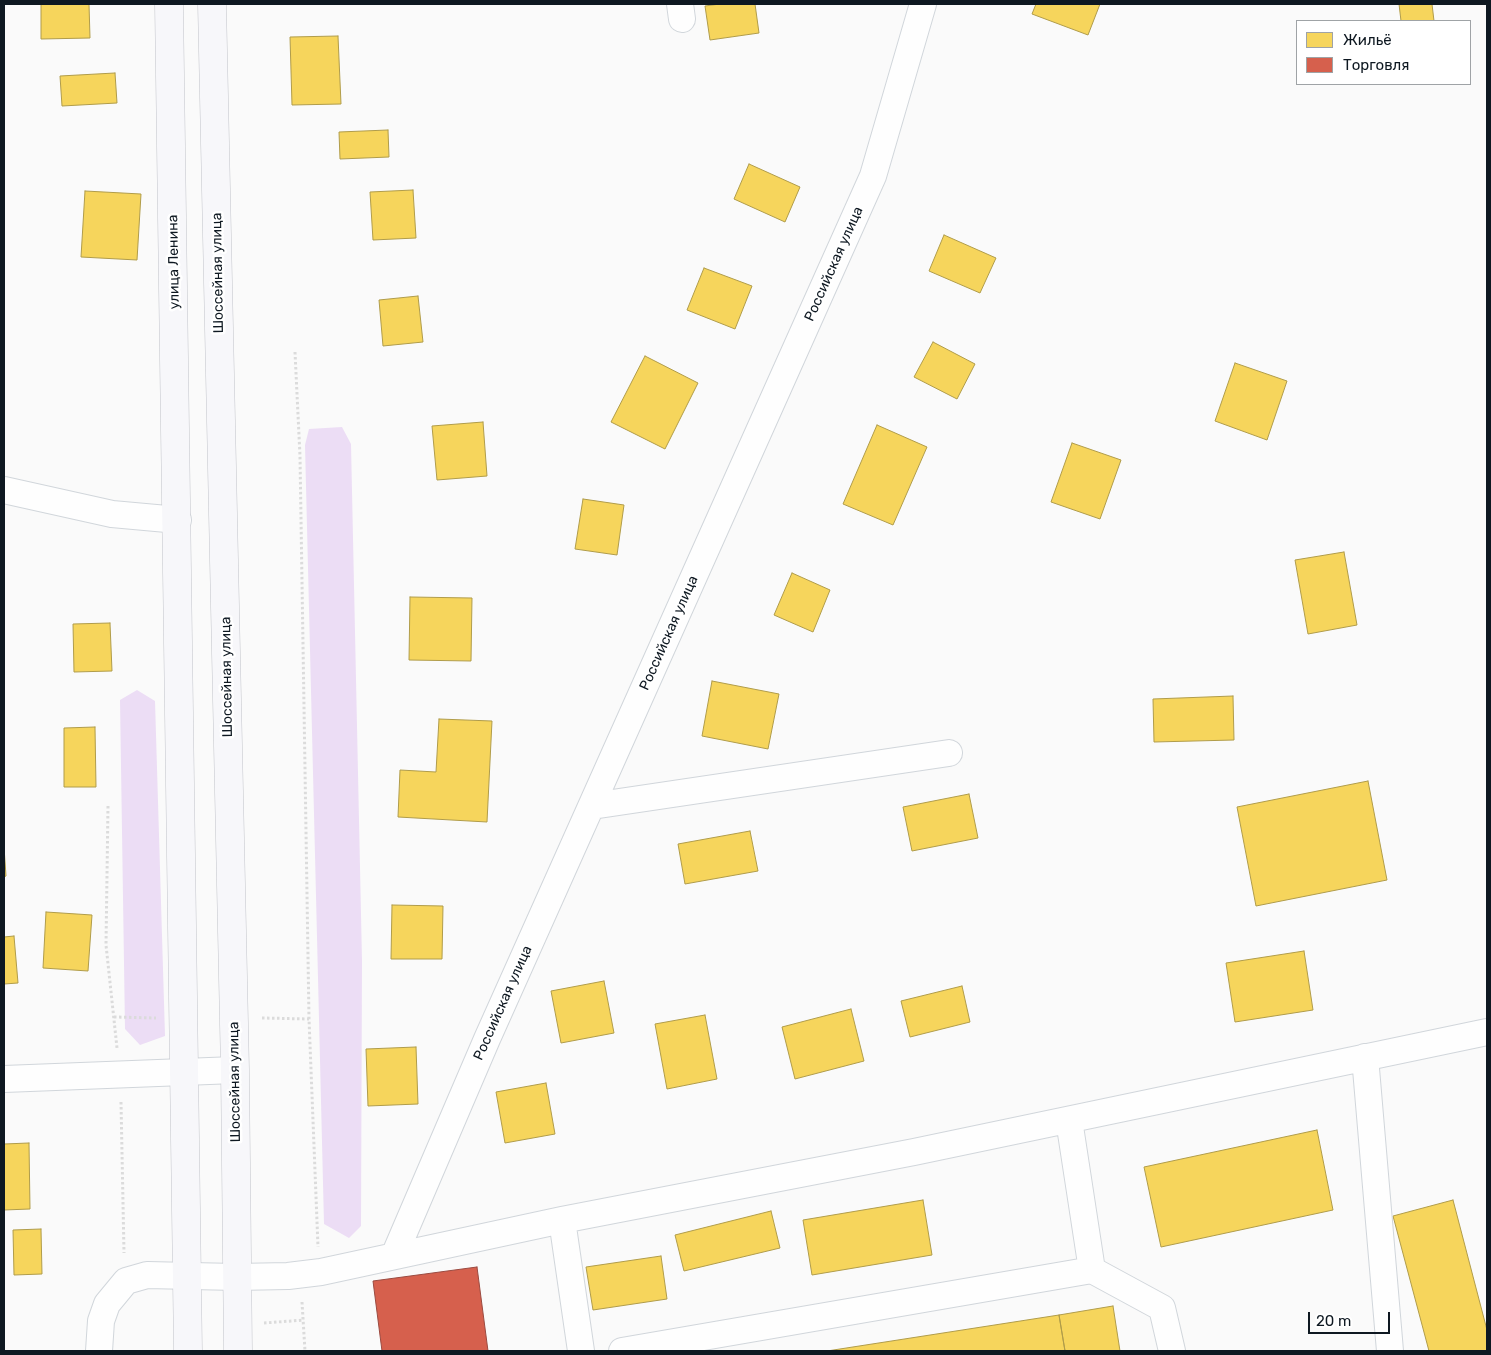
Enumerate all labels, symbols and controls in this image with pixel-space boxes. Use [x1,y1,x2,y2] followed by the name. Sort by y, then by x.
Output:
[1296,20,1471,85] legend
[1343,31,1392,49] text: Жильё
[1343,56,1409,74] text: Торговля
[801,204,867,324] street label: Российская улица
[209,212,227,334] street label: Шоссейная улица
[165,215,183,309] street label: улица Ленина
[636,573,702,693] street label: Российская улица
[218,616,236,738] street label: Шоссейная улица
[470,943,536,1063] street label: Российская улица
[226,1021,244,1143] street label: Шоссейная улица
[1311,1302,1394,1334] scale bar
[1316,1312,1351,1330] text: 20 m

